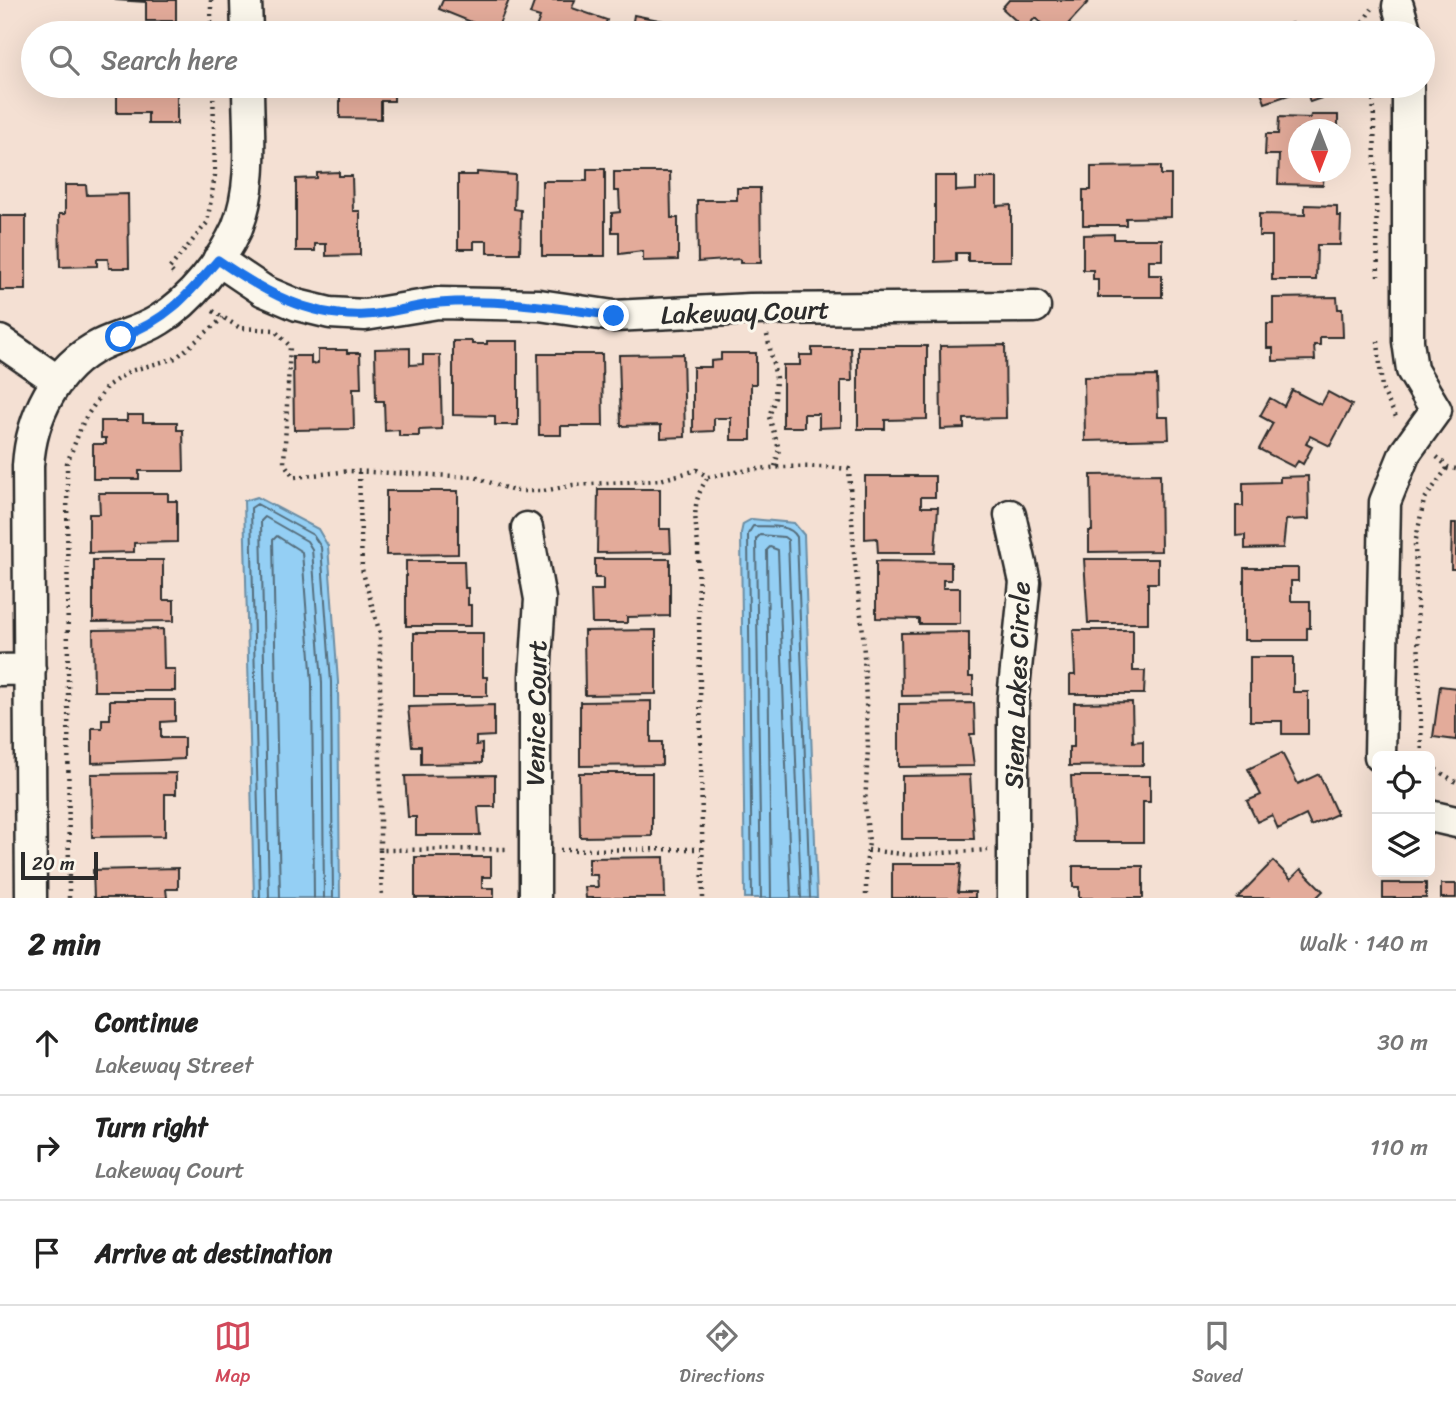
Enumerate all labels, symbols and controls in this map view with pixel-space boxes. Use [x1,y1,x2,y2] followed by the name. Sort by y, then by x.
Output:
[21,21,1435,98] search box
[101,37,238,83] text: Search here
[45,41,83,79] icon: search
[1288,119,1351,182] north arrow
[660,286,830,338] street label: Lakeway Court
[598,300,629,331] route end
[105,321,136,352] route start
[990,581,1044,789] street label: Siena Lakes Circle
[512,640,560,786] street label: Venice Court
[1372,751,1435,877] map controls
[1372,751,1435,814] button: locate
[1372,814,1435,877] button: layers
[32,847,75,880] text: 20 m
[21,849,98,881] scale bar
[28,917,101,971] text: 2 min
[1299,923,1428,964] text: Walk · 140 m
[95,999,198,1045] text: Continue
[1377,1022,1428,1063] text: 30 m
[28,1024,66,1062] icon: ahead
[95,1045,253,1086] text: Lakeway Street
[95,1104,208,1150] text: Turn right
[1370,1127,1428,1168] text: 110 m
[28,1129,66,1167] icon: right
[95,1150,244,1191] text: Lakeway Court
[95,1230,332,1276] text: Arrive at destination
[28,1234,66,1272] icon: arrive
[214,1317,252,1392] tab: Map
[679,1317,765,1392] tab: Directions
[1192,1317,1242,1392] tab: Saved

